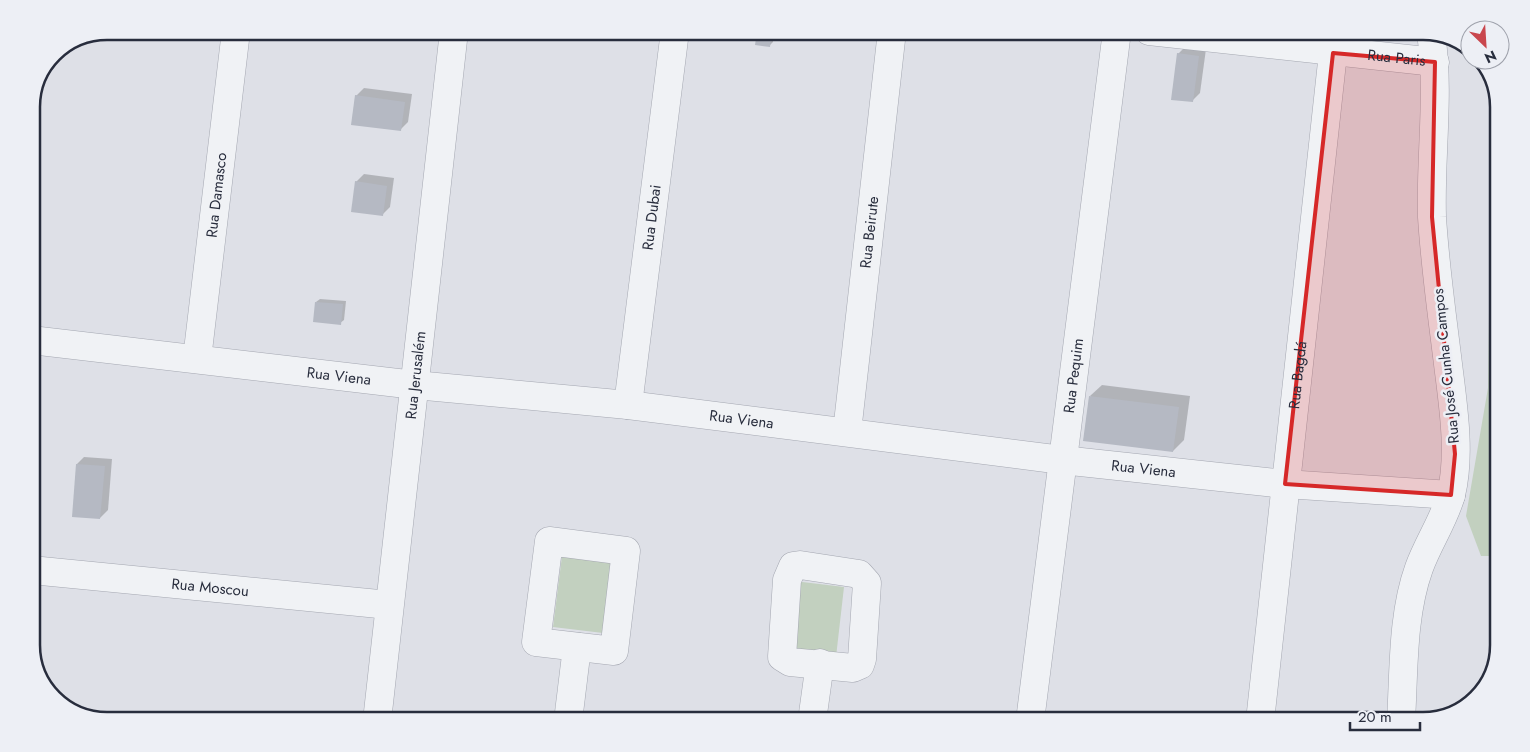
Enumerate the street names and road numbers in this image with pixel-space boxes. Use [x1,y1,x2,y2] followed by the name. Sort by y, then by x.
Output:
[1366,44,1427,72] street label: Rua Paris
[200,151,232,239] street label: Rua Damasco
[637,183,667,251] street label: Rua Dubai
[854,195,884,269] street label: Rua Beirute
[1427,287,1465,445] street label: Rua José Cunha Campos
[400,330,431,420] street label: Rua Jerusalém
[1058,337,1089,415] street label: Rua Pequim
[1283,340,1312,410] street label: Rua Bagdá
[305,361,372,391] street label: Rua Viena
[708,404,775,434] street label: Rua Viena
[1110,454,1177,483] street label: Rua Viena
[170,573,250,602] street label: Rua Moscou

